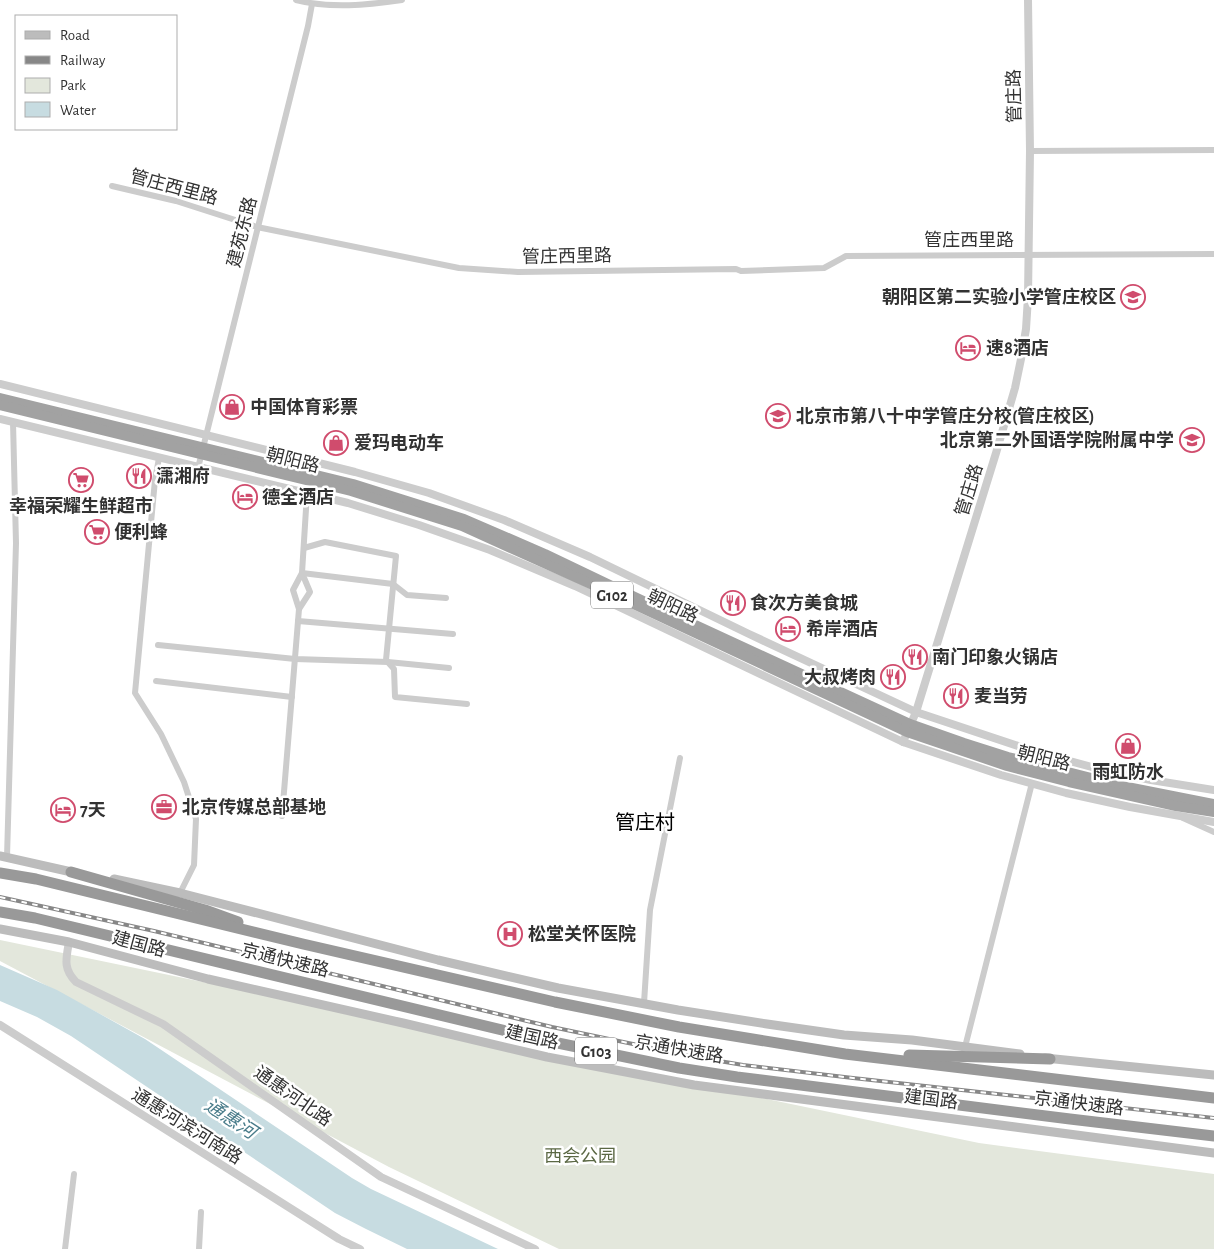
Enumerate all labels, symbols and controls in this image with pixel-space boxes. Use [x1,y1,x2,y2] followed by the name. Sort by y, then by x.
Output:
[15,15,178,130] legend
[60,28,90,43] text: Road
[60,53,106,68] text: Railway
[1004,69,1024,123] street label: 管庄路
[60,78,86,93] text: Park
[60,103,96,118] text: Water
[128,166,220,208] street label: 管庄西里路
[224,195,260,269] street label: 建苑东路
[924,230,1014,250] street label: 管庄西里路
[522,245,612,267] street label: 管庄西里路
[1120,284,1146,310] school or university icon: 朝阳区第二实验小学管庄校区
[882,287,1116,307] place label: 朝阳区第二实验小学管庄校区
[955,335,981,361] hotel icon: 速8酒店
[986,338,1049,358] place label: 速8酒店
[219,394,245,420] shop icon: 中国体育彩票
[250,397,358,417] place label: 中国体育彩票
[765,403,791,429] school or university icon: 北京市第八十中学管庄分校(管庄校区)
[796,406,1095,426] place label: 北京市第八十中学管庄分校(管庄校区)
[1179,427,1205,453] school or university icon: 北京第二外国语学院附属中学
[323,430,349,456] shop icon: 爱玛电动车
[940,430,1174,450] place label: 北京第二外国语学院附属中学
[354,433,444,453] place label: 爱玛电动车
[264,444,322,476] street label: 朝阳路
[952,461,986,519] street label: 管庄路
[126,463,152,489] restaurant icon: 潇湘府
[156,466,210,486] place label: 潇湘府
[68,467,94,493] supermarket icon: 幸福荣耀生鲜超市
[232,484,258,510] hotel icon: 德全酒店
[262,487,334,507] place label: 德全酒店
[9,496,153,516] place label: 幸福荣耀生鲜超市
[84,519,110,545] supermarket icon: 便利蜂
[114,522,168,542] place label: 便利蜂
[591,582,633,608] road number: G102
[644,586,702,626] street label: 朝阳路
[720,590,746,616] restaurant icon: 食次方美食城
[750,593,858,613] place label: 食次方美食城
[775,616,801,642] hotel icon: 希岸酒店
[806,619,878,639] place label: 希岸酒店
[902,644,928,670] restaurant icon: 南门印象火锅店
[932,647,1058,667] place label: 南门印象火锅店
[880,664,906,690] restaurant icon: 大叔烤肉
[804,667,876,687] place label: 大叔烤肉
[943,683,969,709] restaurant icon: 麦当劳
[974,687,1028,706] place label: 麦当劳
[1115,733,1141,759] shop icon: 雨虹防水
[1015,742,1073,774] street label: 朝阳路
[1092,762,1164,782] place label: 雨虹防水
[151,794,177,820] office icon: 北京传媒总部基地
[50,797,76,823] hotel icon: 7天
[182,797,326,817] place label: 北京传媒总部基地
[80,801,106,820] place label: 7天
[615,812,675,833] district label: 管庄村
[497,921,523,947] hospital icon: 松堂关怀医院
[528,924,636,944] place label: 松堂关怀医院
[110,927,168,961] street label: 建国路
[239,939,331,981] street label: 京通快速路
[503,1021,561,1053] street label: 建国路
[633,1031,725,1067] street label: 京通快速路
[575,1038,617,1064] road number: G103
[250,1062,336,1130] street label: 通惠河北路
[128,1084,246,1168] street label: 通惠河滨河南路
[903,1086,959,1112] street label: 建国路
[1033,1088,1125,1118] street label: 京通快速路
[201,1095,263,1145] water label: 通惠河
[544,1147,616,1166] park label: 西会公园

